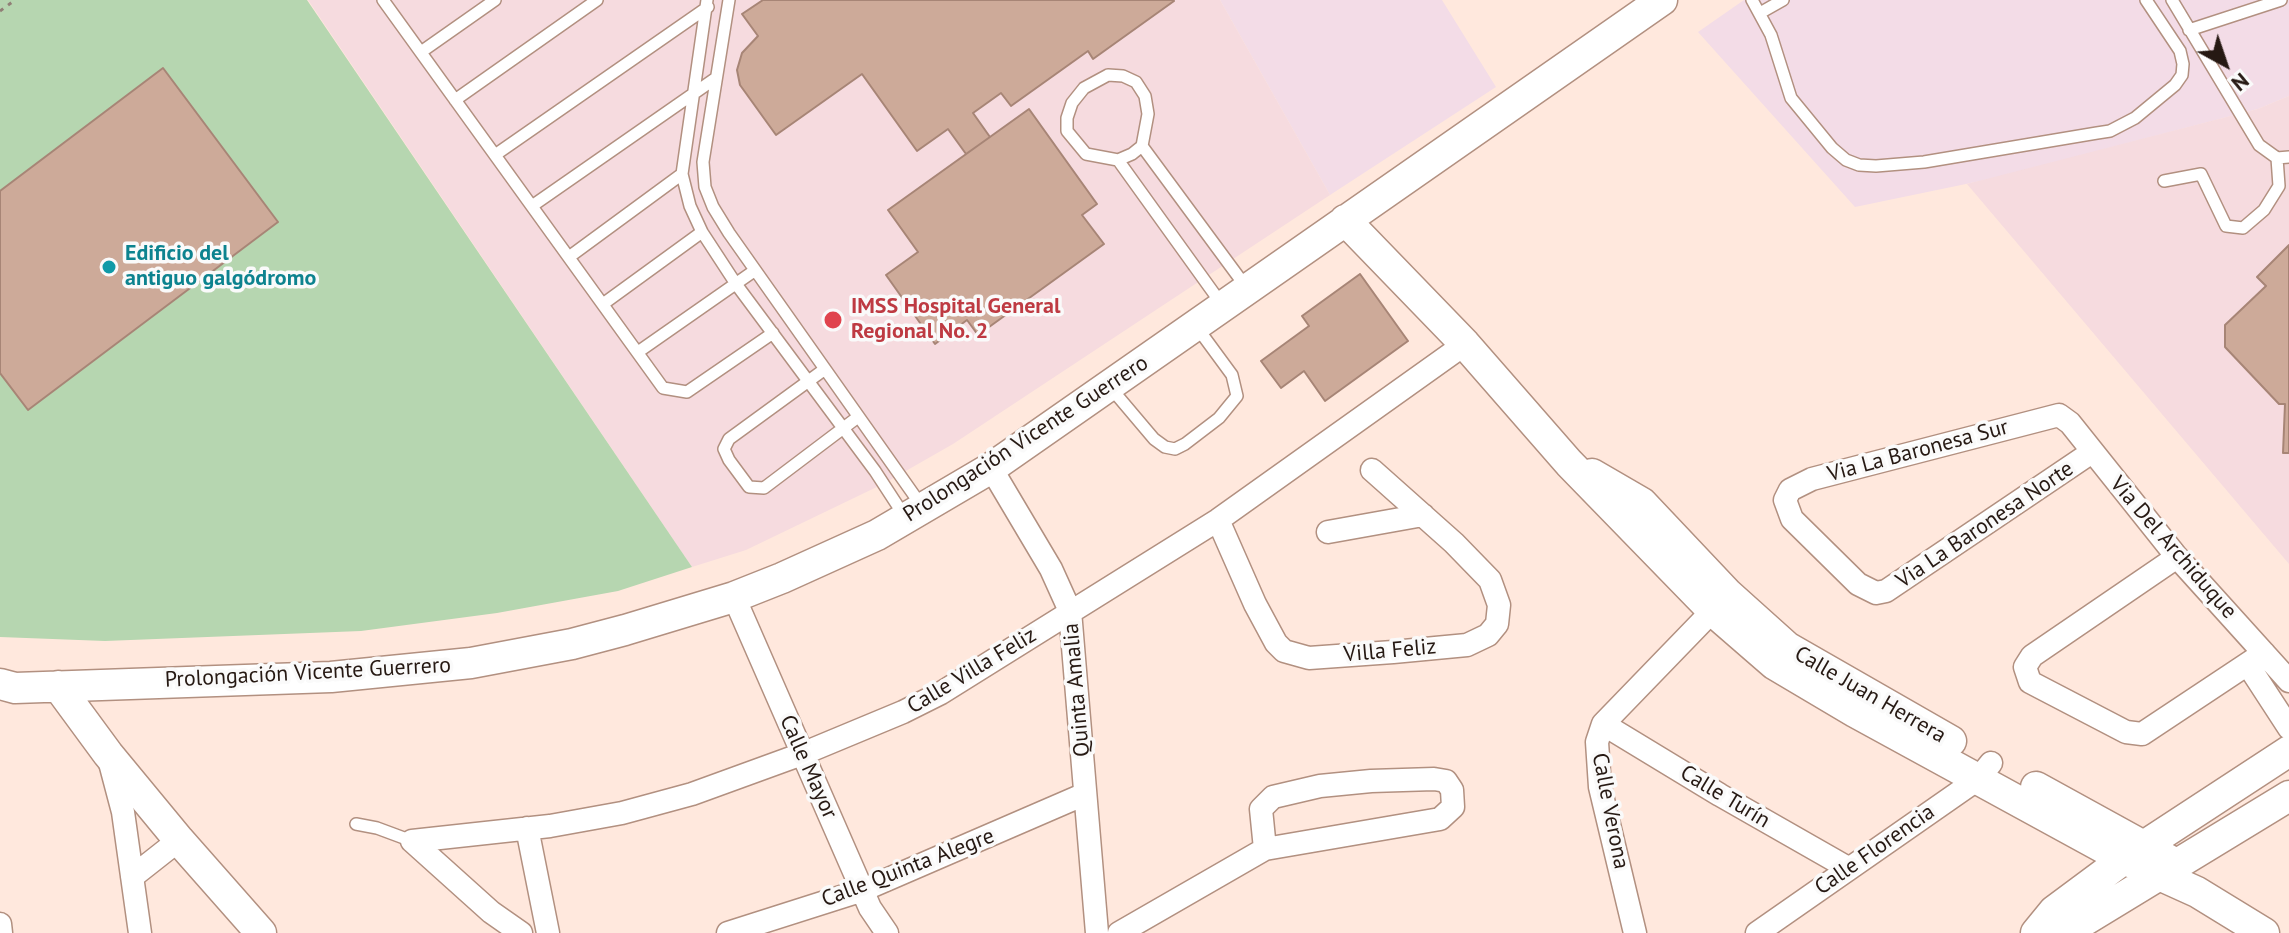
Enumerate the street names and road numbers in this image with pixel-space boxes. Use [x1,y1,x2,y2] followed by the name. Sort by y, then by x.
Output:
[899,350,1153,528] street label: Prolongación Vicente Guerrero
[1825,414,2011,488] street label: Via La Baronesa Sur
[1891,456,2079,594] street label: Via La Baronesa Norte
[2104,471,2242,625] street label: Via Del Archiduque
[903,622,1041,720] street label: Calle Villa Feliz
[1058,622,1096,758] street label: Quinta Amalia
[1343,634,1437,668] street label: Villa Feliz
[1790,641,1950,749] street label: Calle Juan Herrera
[164,652,452,694] street label: Prolongación Vicente Guerrero
[773,711,843,823] street label: Calle Mayor
[1586,751,1634,871] street label: Calle Verona
[1675,760,1775,834] street label: Calle Turín
[1810,799,1940,901] street label: Calle Florencia
[818,823,998,913] street label: Calle Quinta Alegre

